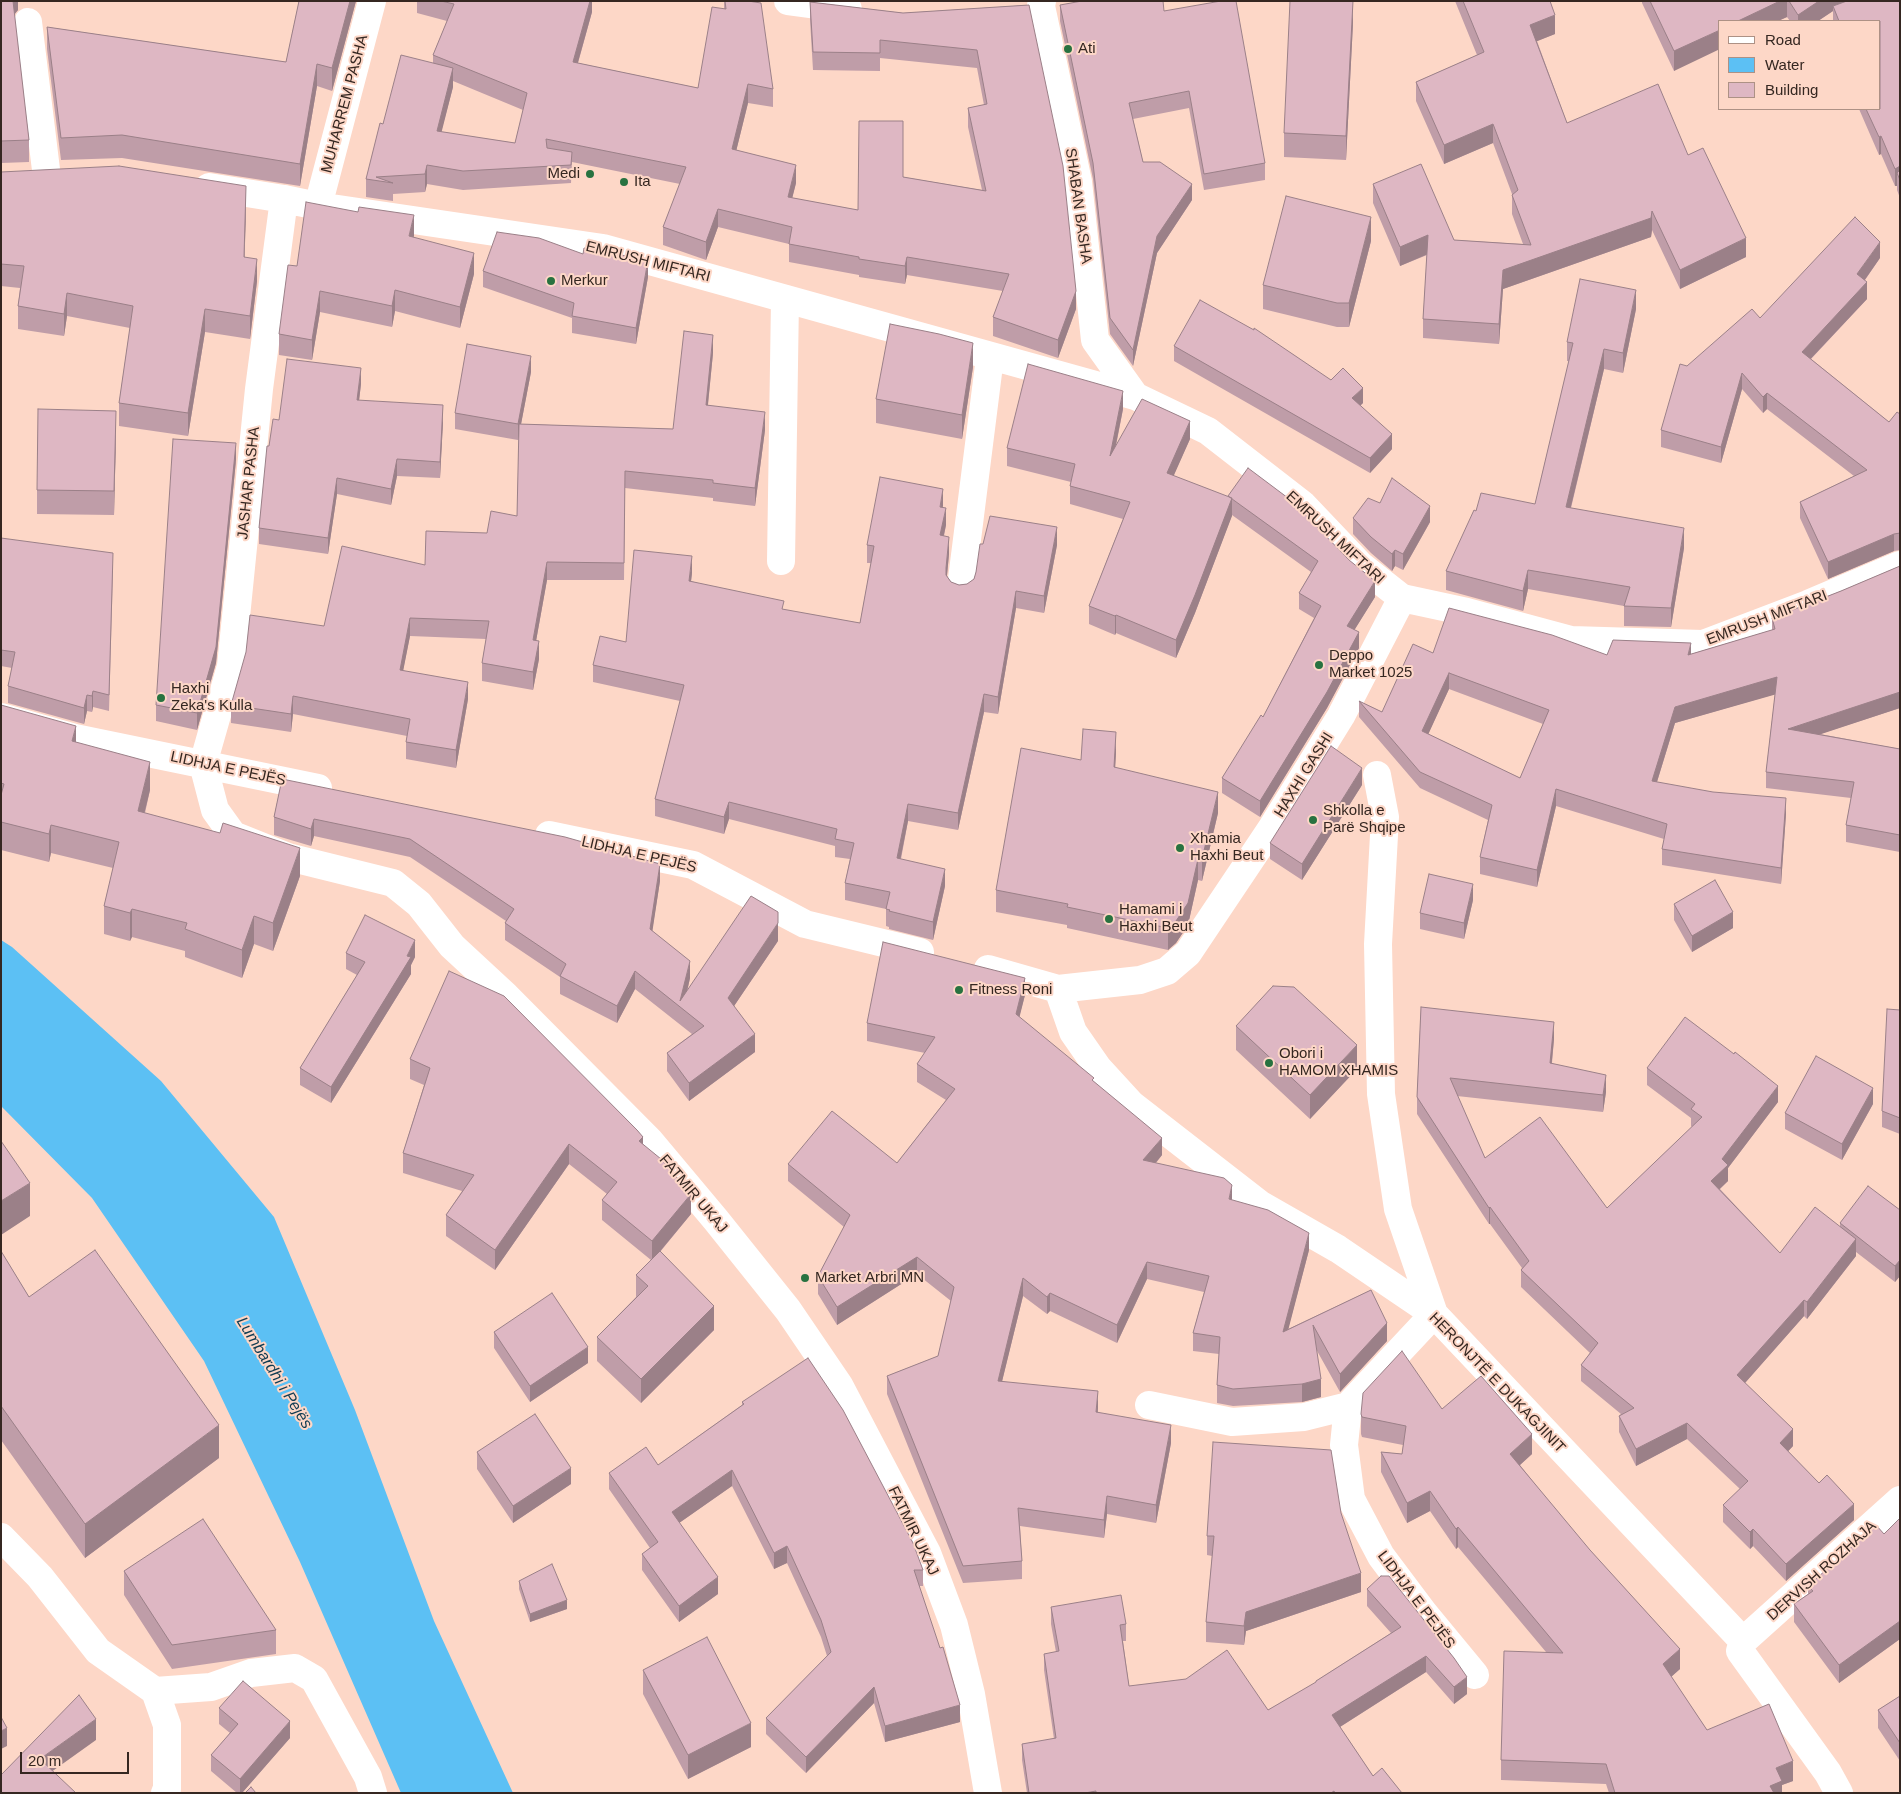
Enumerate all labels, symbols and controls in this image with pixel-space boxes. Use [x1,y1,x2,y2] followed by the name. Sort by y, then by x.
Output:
[1718,20,1881,110] legend
[1765,31,1801,48] text: Road
[318,33,372,175] street label: MUHARREM PASHA
[1078,40,1096,58] place label: Ati
[1062,43,1074,55] marker: Ati
[1765,56,1804,73] text: Water
[1765,81,1818,98] text: Building
[1061,147,1095,265] street label: SHABAN BASHA
[547,165,580,183] place label: Medi
[584,168,596,180] marker: Medi
[634,173,651,191] place label: Ita
[618,176,630,188] marker: Ita
[584,238,712,286] street label: EMRUSH MIFTARI
[561,272,608,290] place label: Merkur
[545,275,557,287] marker: Merkur
[234,426,264,540] street label: JASHAR PASHA
[1282,488,1388,588] street label: EMRUSH MIFTARI
[1704,587,1830,649] street label: EMRUSH MIFTARI
[1329,647,1412,682] place label: Deppo Market 1025
[1313,659,1325,671] marker: Deppo Market 1025
[171,680,252,715] place label: Haxhi Zeka's Kulla
[155,692,167,704] marker: Haxhi Zeka's Kulla
[1271,729,1337,821] street label: HAXHI GASHI
[169,748,287,790] street label: LIDHJA E PEJËS
[1323,802,1406,837] place label: Shkolla e Parë Shqipe
[1307,814,1319,826] marker: Shkolla e Parë Shqipe
[1190,830,1263,865] place label: Xhamia Haxhi Beut
[580,833,698,877] street label: LIDHJA E PEJËS
[1174,842,1186,854] marker: Xhamia Haxhi Beut
[1119,901,1192,936] place label: Hamami i Haxhi Beut
[1103,913,1115,925] marker: Hamami i Haxhi Beut
[969,981,1052,999] place label: Fitness Roni
[953,984,965,996] marker: Fitness Roni
[1279,1045,1398,1080] place label: Obori i HAMOM XHAMIS
[1263,1057,1275,1069] marker: Obori i HAMOM XHAMIS
[655,1151,731,1237] street label: FATMIR UKAJ
[815,1269,924,1287] place label: Market Arbri MN
[799,1272,811,1284] marker: Market Arbri MN
[1425,1309,1569,1457] street label: HERONJTË E DUKAGJINIT
[232,1314,316,1432] water label: Lumbardhi i Pejës
[884,1484,942,1578] street label: FATMIR UKAJ
[1764,1517,1880,1625] street label: DERVISH ROZHAJA
[1373,1548,1459,1652] street label: LIDHJA E PEJËS
[22,1742,131,1774] scale bar
[28,1752,61,1769] text: 20 m

